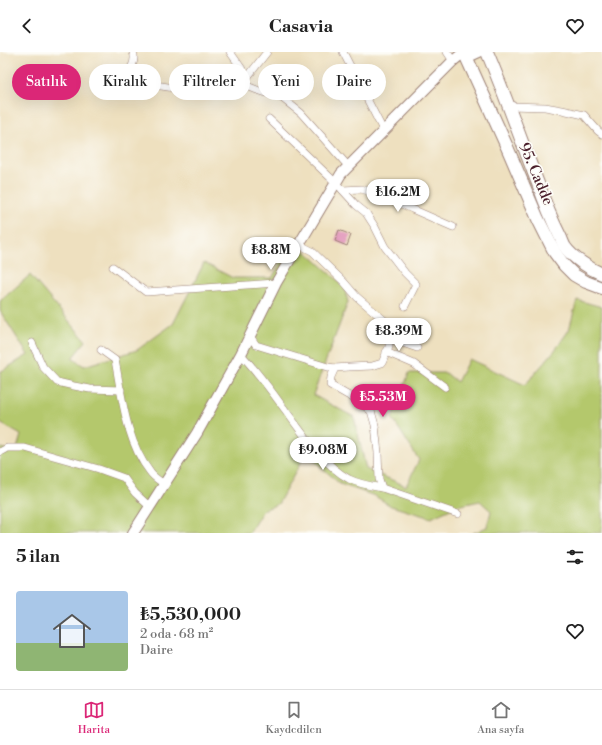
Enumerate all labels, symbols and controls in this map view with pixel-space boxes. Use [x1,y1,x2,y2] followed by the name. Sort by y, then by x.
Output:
[16,15,38,37] icon: back
[269,15,333,38] text: Casavia
[564,15,586,37] icon: heart
[12,64,81,100] chip: Satılık
[89,64,161,100] chip: Kiralık
[169,64,250,100] chip: Filtreler
[258,64,314,100] chip: Yeni
[322,64,386,100] chip: Daire
[514,140,558,208] street label: 95. Cadde
[365,179,431,213] pin: ₺16.2M
[375,184,421,200] text: ₺16.2M
[243,237,299,271] pin: ₺8.8M
[251,242,291,258] text: ₺8.8M
[366,318,432,352] pin: ₺8.39M
[375,323,423,339] text: ₺8.39M
[350,384,416,418] pin: ₺5.53M
[359,389,407,405] text: ₺5.53M
[290,437,356,471] pin: ₺9.08M
[298,442,348,458] text: ₺9.08M
[16,546,60,568] text: 5 ilan
[564,546,586,568] icon: filters
[140,604,241,626] text: ₺5,530,000
[48,607,96,655] icon: home
[564,620,586,642] icon: heart
[140,626,213,642] text: 2 oda · 68 m²
[140,642,173,658] text: Daire
[78,699,110,737] tab: Harita
[266,699,322,737] tab: Kaydedilen
[477,699,524,737] tab: Ana sayfa

